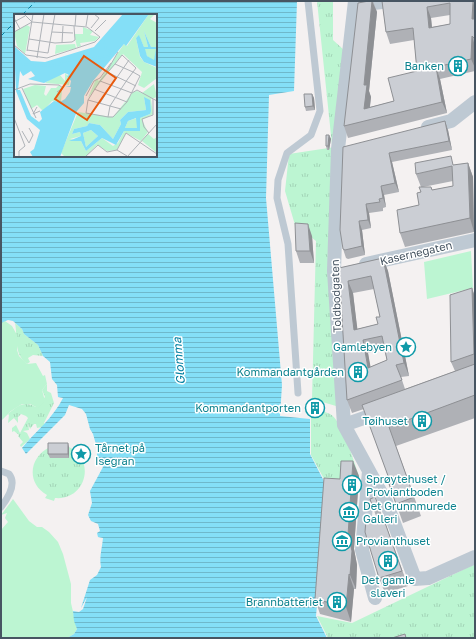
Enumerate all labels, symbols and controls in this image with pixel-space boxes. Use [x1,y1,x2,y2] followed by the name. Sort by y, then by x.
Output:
[14,14,157,157] inset map
[447,55,469,77] building icon: Banken
[405,59,444,72] place label: Banken
[378,238,453,267] street label: Kasernegaten
[328,259,343,333] street label: Toldbodgaten
[169,336,188,385] water label: Glomma
[395,336,417,358] place icon: Gamlebyen
[333,340,392,353] place label: Gamlebyen
[347,361,369,383] building icon: Kommandantgården
[236,365,344,378] place label: Kommandantgården
[304,397,326,419] building icon: Kommandantporten
[195,401,301,414] place label: Kommandantporten
[411,410,433,432] building icon: Tøihuset
[363,414,408,427] place label: Tøihuset
[95,441,145,467] place label: Tårnet på Isegran
[70,443,92,465] place icon: Tårnet på Isegran
[366,472,446,498] place label: Sprøytehuset / Proviantboden
[341,474,363,496] building icon: Sprøytehuset / Proviantboden
[363,499,457,525] place label: Det Grunnmurede Galleri
[338,501,360,523] museum icon: Det Grunnmurede Galleri
[331,530,353,552] museum icon: Provianthuset
[356,534,430,547] place label: Provianthuset
[377,550,399,572] building icon: Det gamle slaveri
[361,573,415,599] place label: Det gamle slaveri
[326,591,348,613] building icon: Brannbatteriet
[246,595,323,608] place label: Brannbatteriet

